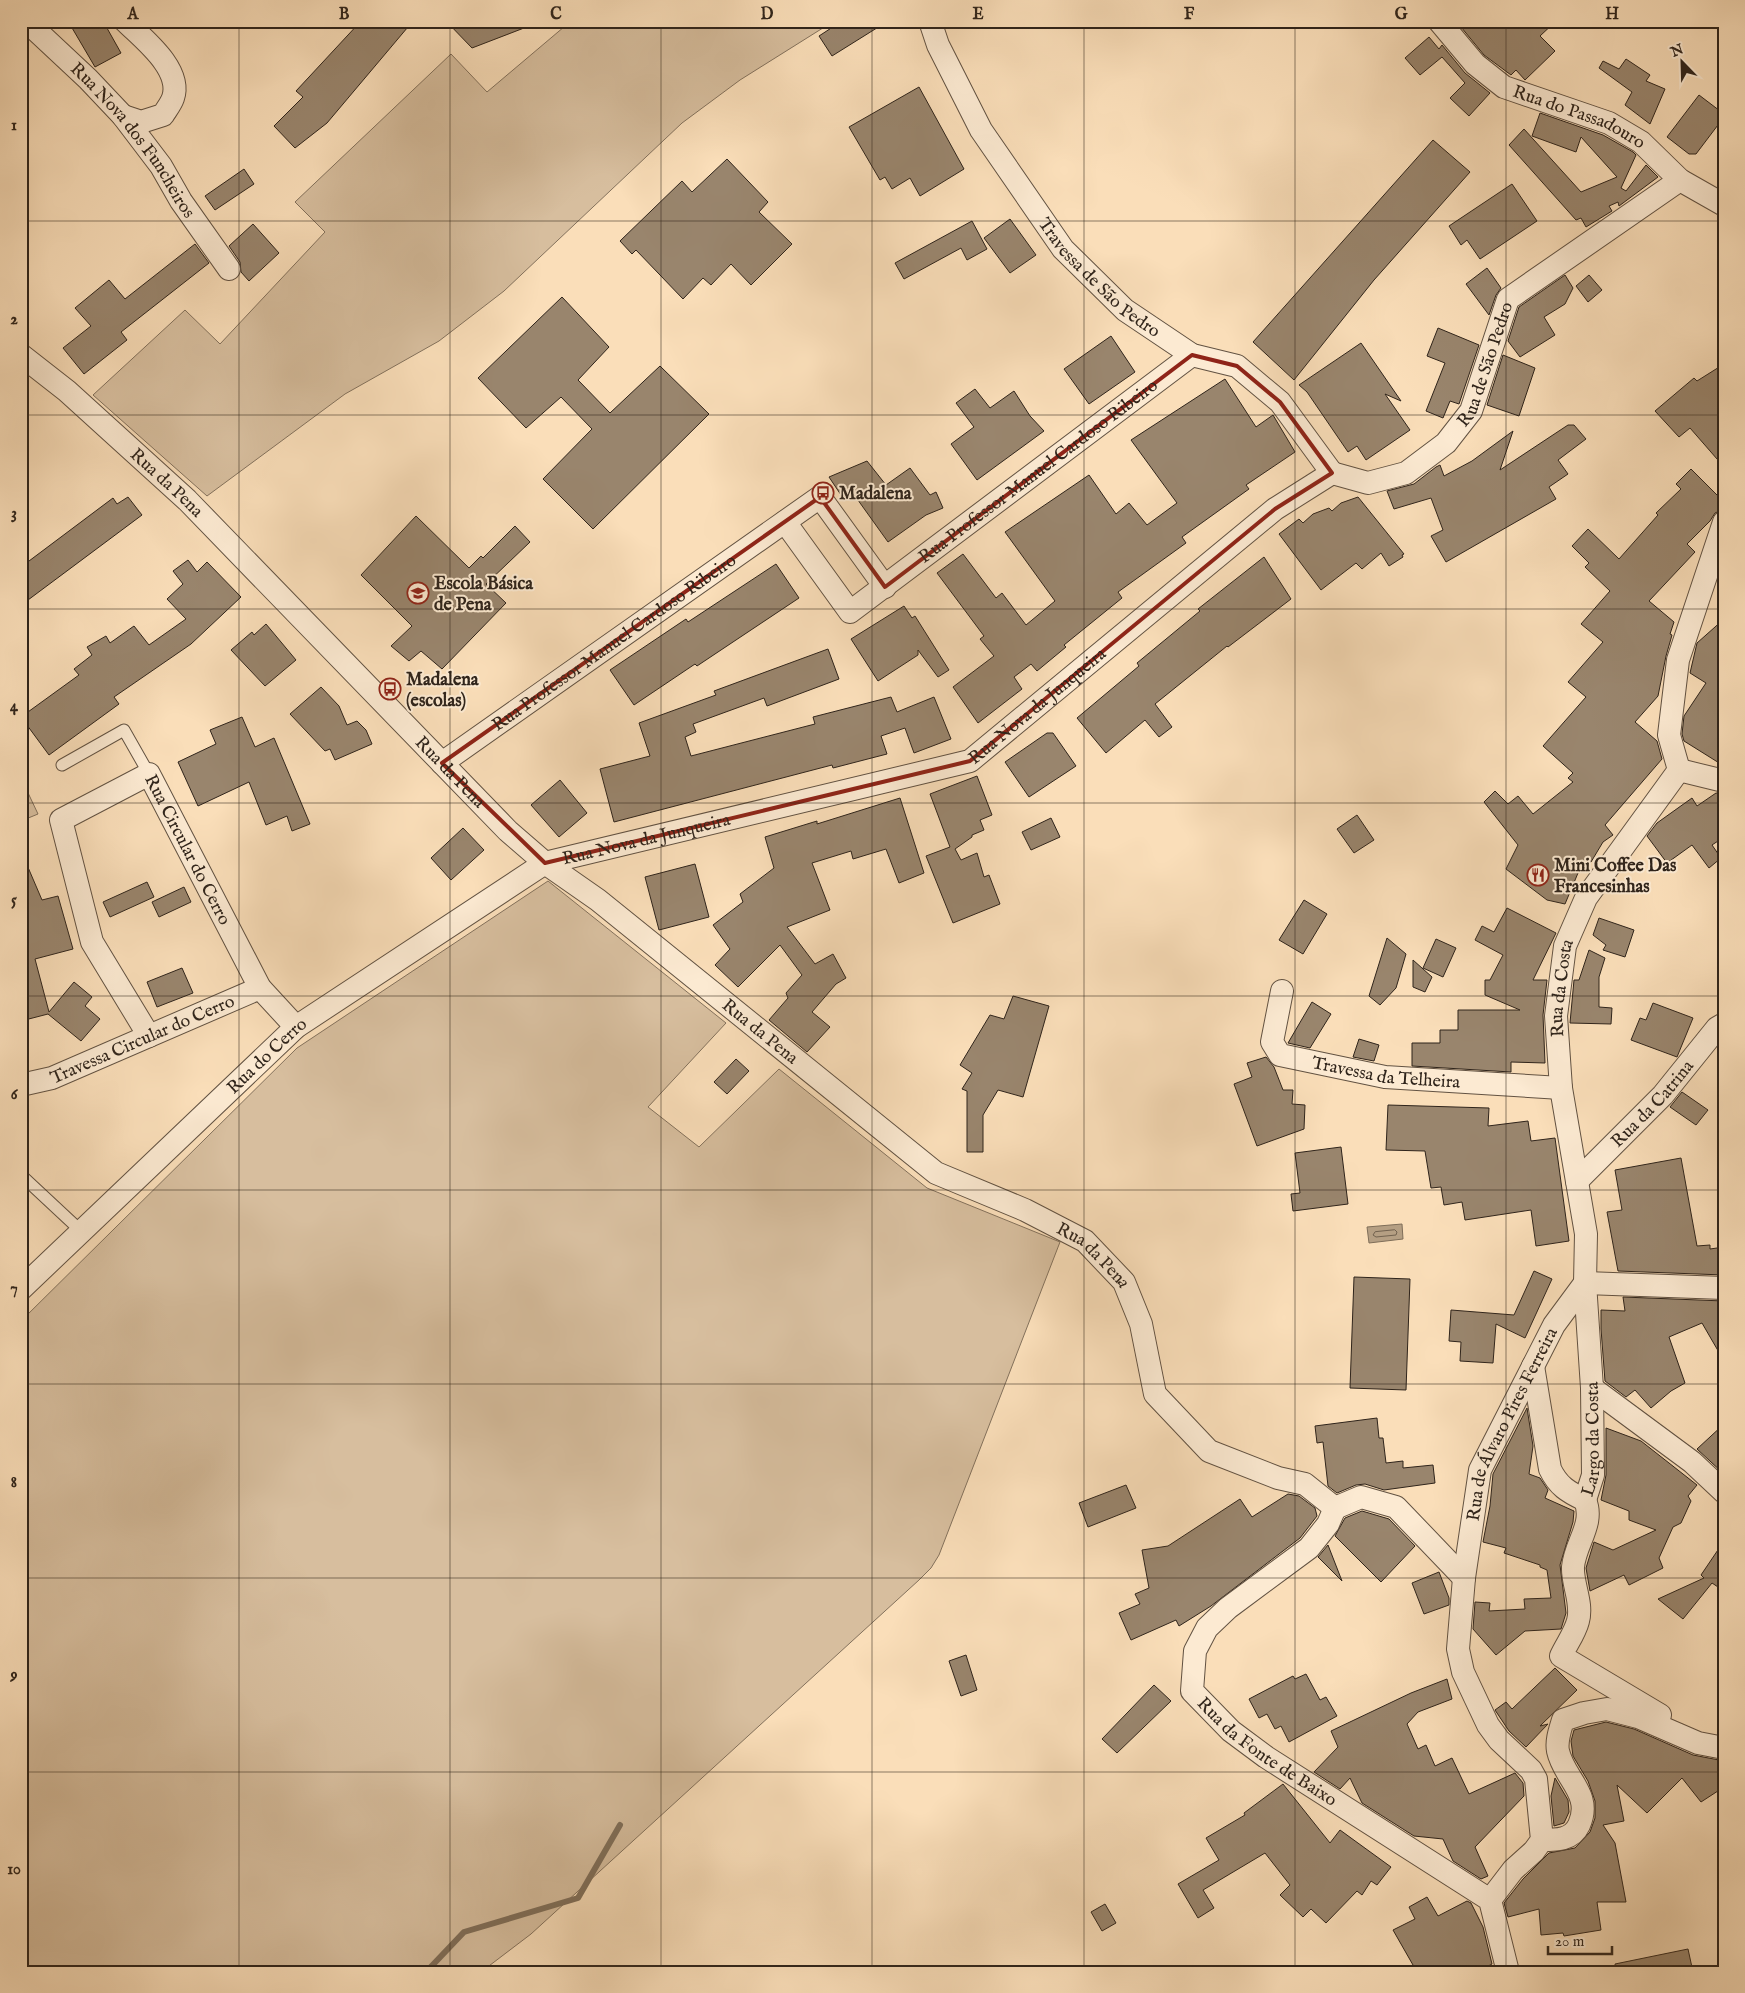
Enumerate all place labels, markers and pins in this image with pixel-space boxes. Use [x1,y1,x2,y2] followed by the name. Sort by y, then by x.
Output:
[811,481,835,505] bus stop icon: Madalena
[839,483,913,506] place label: Madalena
[434,573,534,617] place label: Escola Básica de Pena
[406,581,430,605] school or university icon: Escola Básica de Pena
[406,669,480,713] place label: Madalena (escolas)
[378,677,402,701] bus stop icon: Madalena (escolas)
[1554,855,1677,899] place label: Mini Coffee Das Francesinhas
[1526,863,1550,887] restaurant icon: Mini Coffee Das Francesinhas

